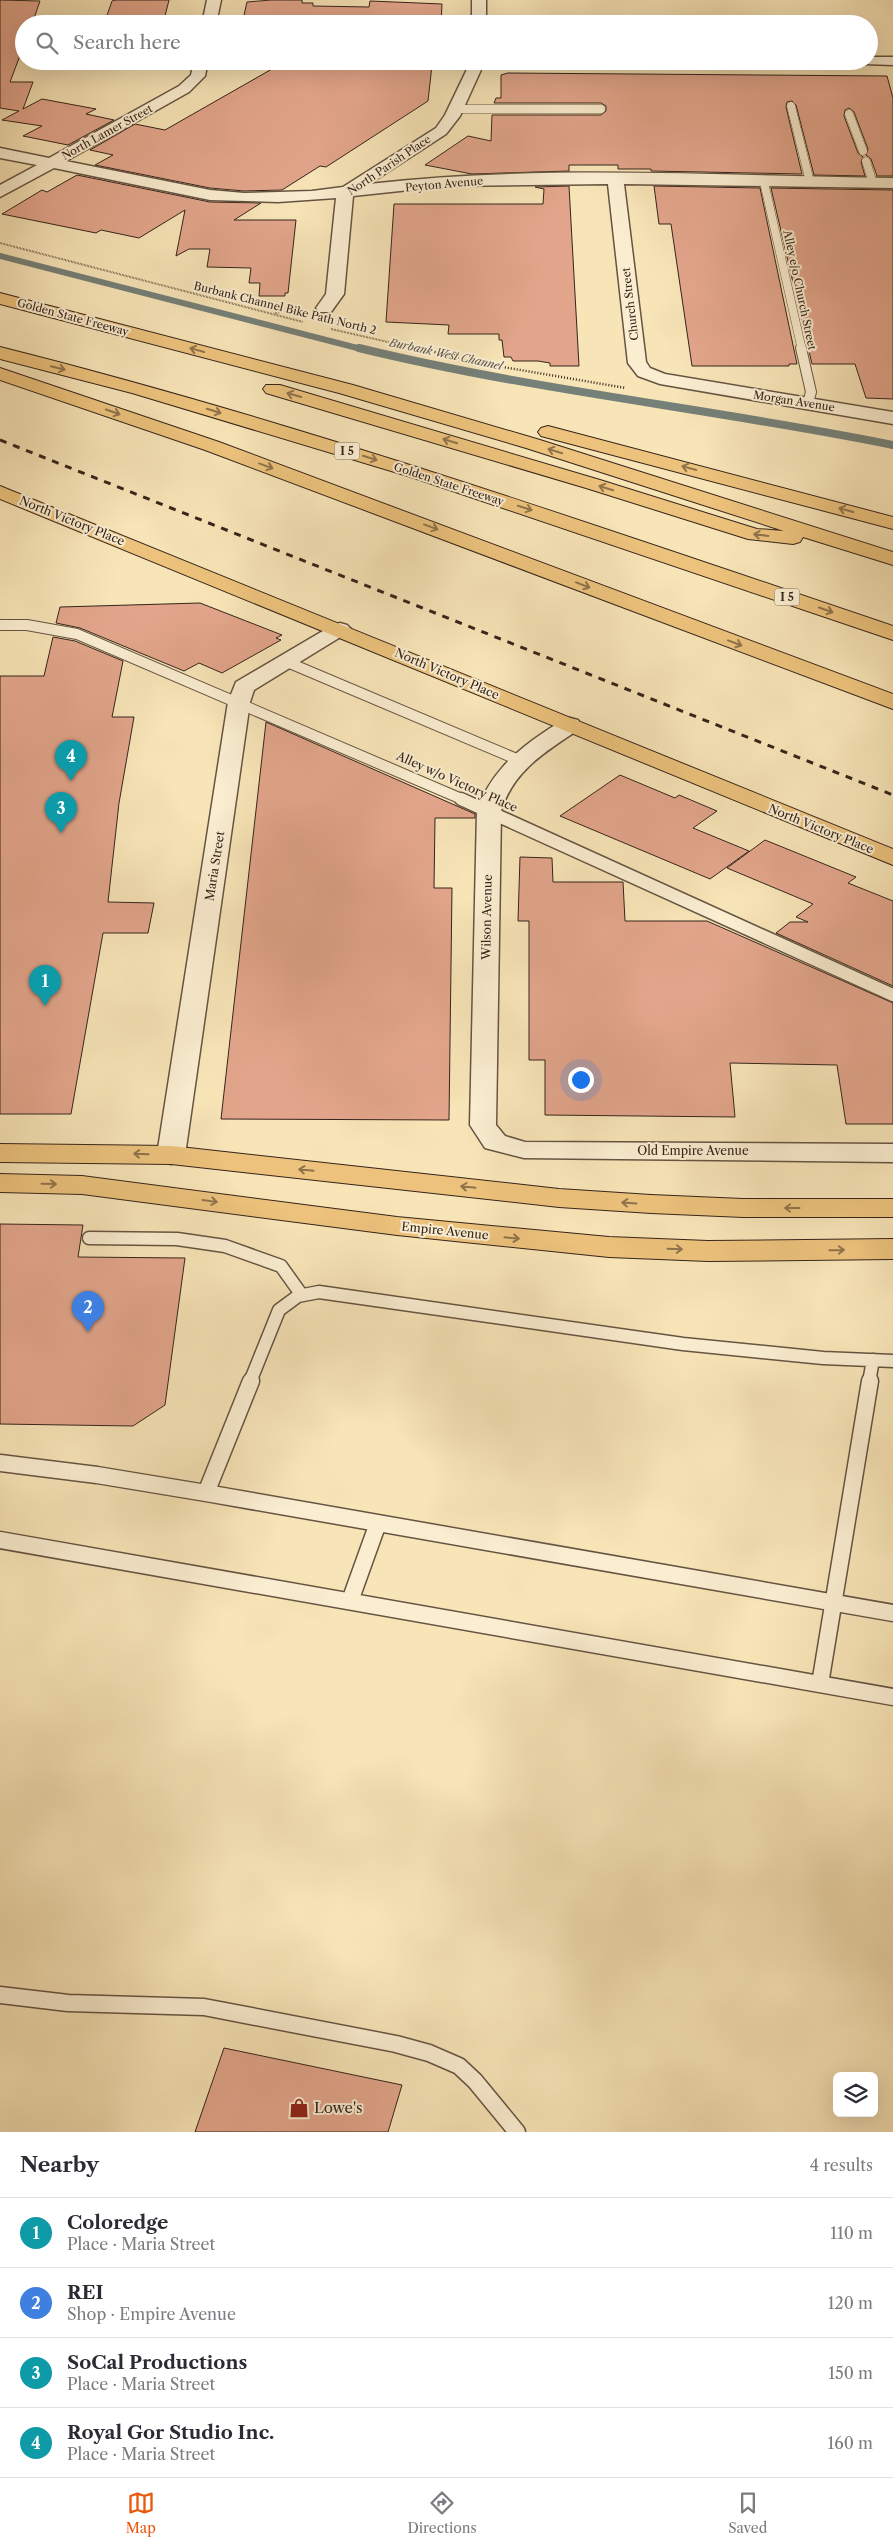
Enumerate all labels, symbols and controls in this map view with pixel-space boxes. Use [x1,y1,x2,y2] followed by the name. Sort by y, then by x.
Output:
[15,15,878,70] search box
[33,29,61,57] icon: search
[73,31,181,54] text: Search here
[59,101,155,163] street label: North Lamer Street
[345,132,433,198] street label: North Parish Place
[404,174,484,194] street label: Peyton Avenue
[780,228,820,351] street label: Alley e/o Church Street
[619,267,641,341] street label: Church Street
[192,279,378,337] street label: Burbank Channel Bike Path North 2
[16,295,131,339] street label: Golden State Freeway
[387,335,505,373] water label: Burbank West Channel
[190,345,206,355] one-way arrow
[49,364,65,373] one-way arrow
[752,388,836,414] street label: Morgan Avenue
[287,390,303,400] one-way arrow
[206,407,222,417] one-way arrow
[104,408,120,418] one-way arrow
[443,435,459,445] one-way arrow
[334,442,360,460] road number: I 5
[548,446,564,456] one-way arrow
[362,454,378,464] one-way arrow
[392,460,507,509] street label: Golden State Freeway
[258,462,273,471] one-way arrow
[681,463,697,472] one-way arrow
[599,483,614,492] one-way arrow
[17,493,127,549] street label: North Victory Place
[516,504,532,514] one-way arrow
[838,505,854,514] one-way arrow
[423,523,438,532] one-way arrow
[754,530,770,540] one-way arrow
[575,581,590,590] one-way arrow
[774,588,800,606] road number: I 5
[818,606,833,615] one-way arrow
[727,639,742,648] one-way arrow
[393,645,502,702] street label: North Victory Place
[55,740,87,781] pin: 4
[393,748,520,815] street label: Alley w/o Victory Place
[45,792,77,833] pin: 3
[766,801,876,857] street label: North Victory Place
[202,829,228,902] street label: Maria Street
[478,874,495,961] street label: Wilson Avenue
[29,965,61,1006] pin: 1
[568,1067,594,1093] your location
[637,1143,749,1158] street label: Old Empire Avenue
[133,1150,149,1159] one-way arrow
[299,1165,315,1175] one-way arrow
[40,1180,56,1189] one-way arrow
[460,1183,476,1192] one-way arrow
[202,1196,218,1206] one-way arrow
[622,1198,638,1207] one-way arrow
[784,1203,800,1213] one-way arrow
[401,1218,490,1243] street label: Empire Avenue
[504,1233,520,1243] one-way arrow
[666,1245,682,1254] one-way arrow
[829,1246,845,1255] one-way arrow
[72,1291,104,1332] pin: 2
[833,2072,878,2117] map controls
[833,2072,878,2117] button: layers
[288,2097,310,2119] shop icon: Lowe's
[314,2098,363,2117] place label: Lowe's
[20,2152,99,2177] text: Nearby
[810,2155,873,2175] text: 4 results
[67,2211,168,2234] text: Coloredge
[32,2223,40,2243] text: 1
[830,2223,873,2243] text: 110 m
[67,2234,215,2254] text: Place · Maria Street
[67,2281,103,2304] text: REI
[31,2293,41,2313] text: 2
[828,2293,873,2313] text: 120 m
[67,2304,236,2324] text: Shop · Empire Avenue
[67,2351,247,2374] text: SoCal Productions
[31,2363,41,2383] text: 3
[828,2363,873,2383] text: 150 m
[67,2374,215,2394] text: Place · Maria Street
[67,2421,274,2444] text: Royal Gor Studio Inc.
[31,2433,41,2453] text: 4
[828,2433,873,2453] text: 160 m
[67,2444,215,2464] text: Place · Maria Street
[126,2489,156,2537] tab: Map
[407,2489,477,2537] tab: Directions
[728,2489,767,2537] tab: Saved

